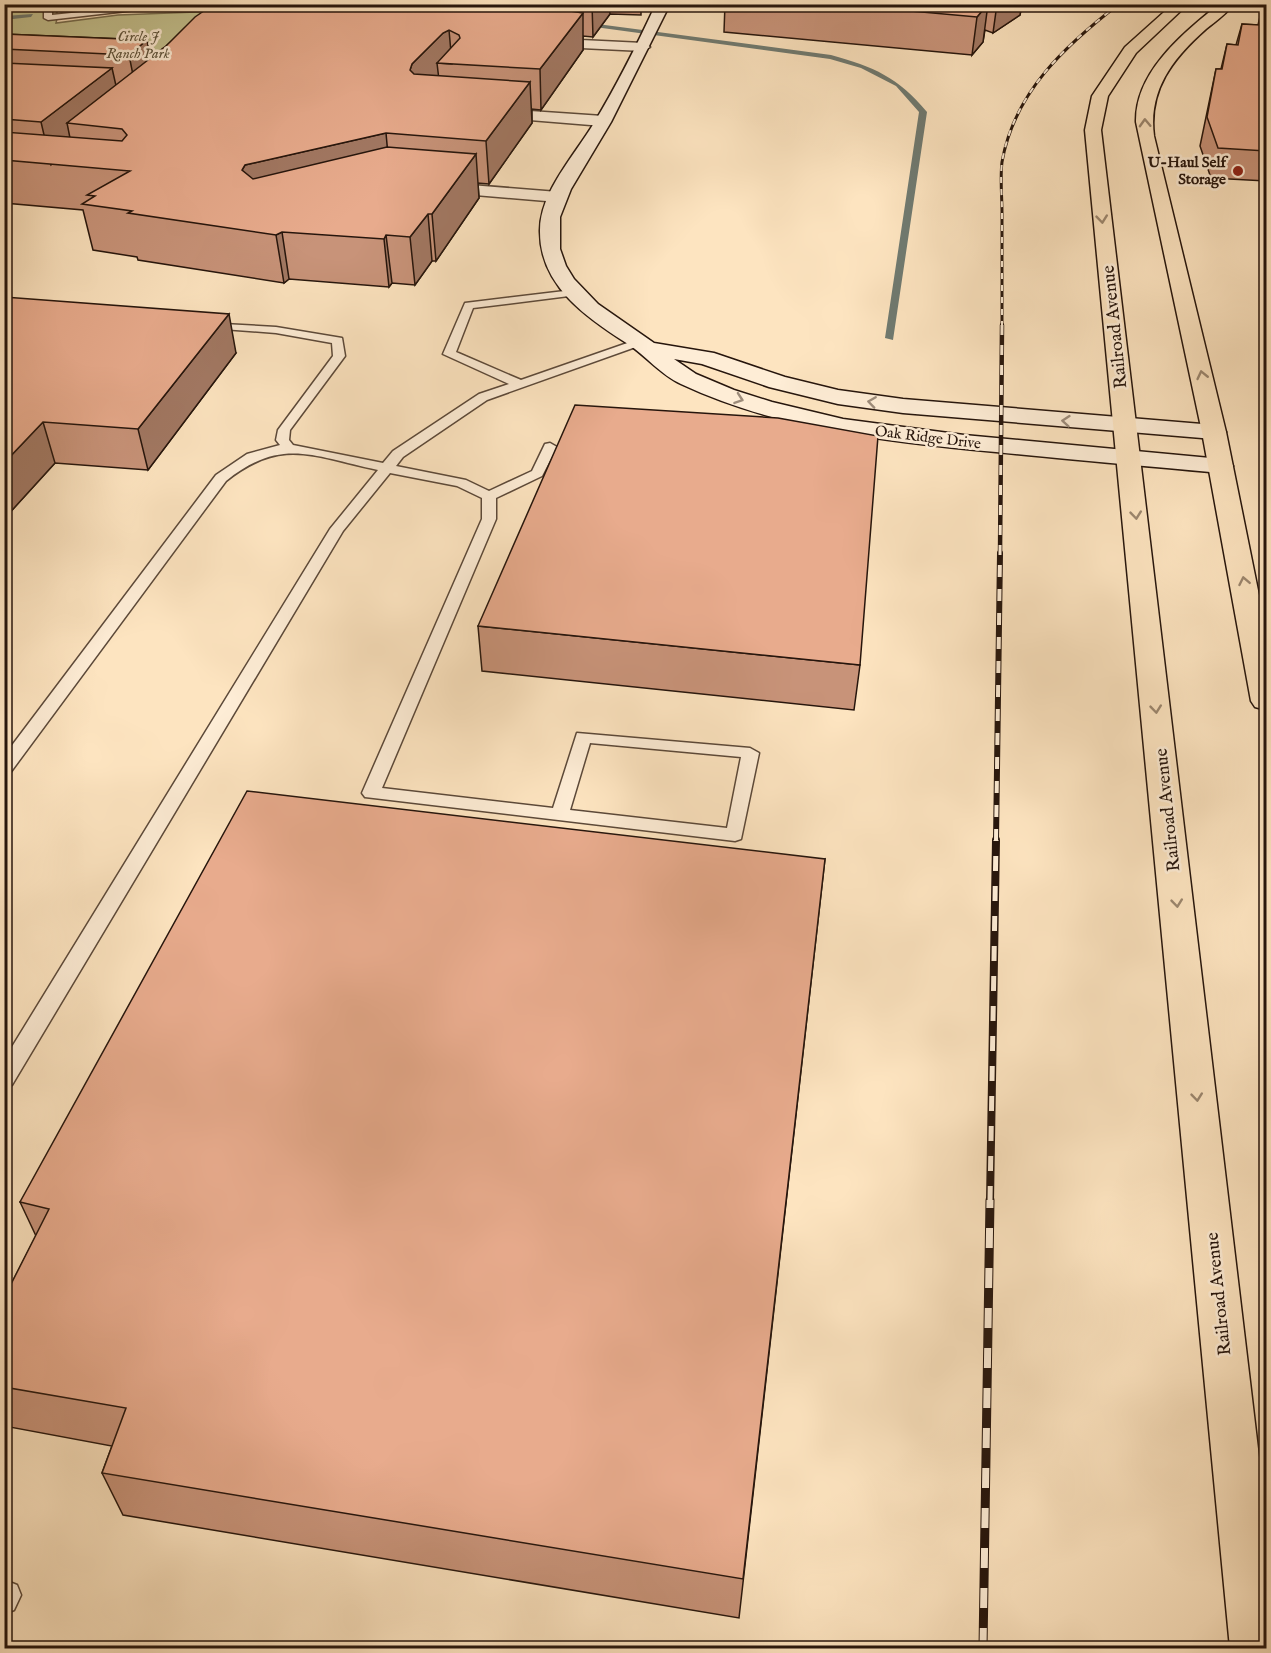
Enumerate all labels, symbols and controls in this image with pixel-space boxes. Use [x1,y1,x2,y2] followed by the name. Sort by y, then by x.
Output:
[106,27,170,63] park label: Circle J Ranch Park
[1139,119,1152,128] one-way arrow
[1147,153,1229,189] place label: U-Haul Self Storage
[1231,164,1245,178] marker: U-Haul Self Storage
[1095,214,1108,224] one-way arrow
[1098,264,1133,390] street label: Railroad Avenue
[1196,370,1209,380] one-way arrow
[733,392,744,404] one-way arrow
[868,396,877,408] one-way arrow
[1062,414,1071,427] one-way arrow
[874,422,982,453] street label: Oak Ridge Drive
[1129,510,1142,520] one-way arrow
[1238,577,1251,587] one-way arrow
[1149,704,1162,714] one-way arrow
[1151,747,1186,873] street label: Railroad Avenue
[1170,898,1183,907] one-way arrow
[1190,1092,1203,1101] one-way arrow
[1202,1231,1237,1357] street label: Railroad Avenue

